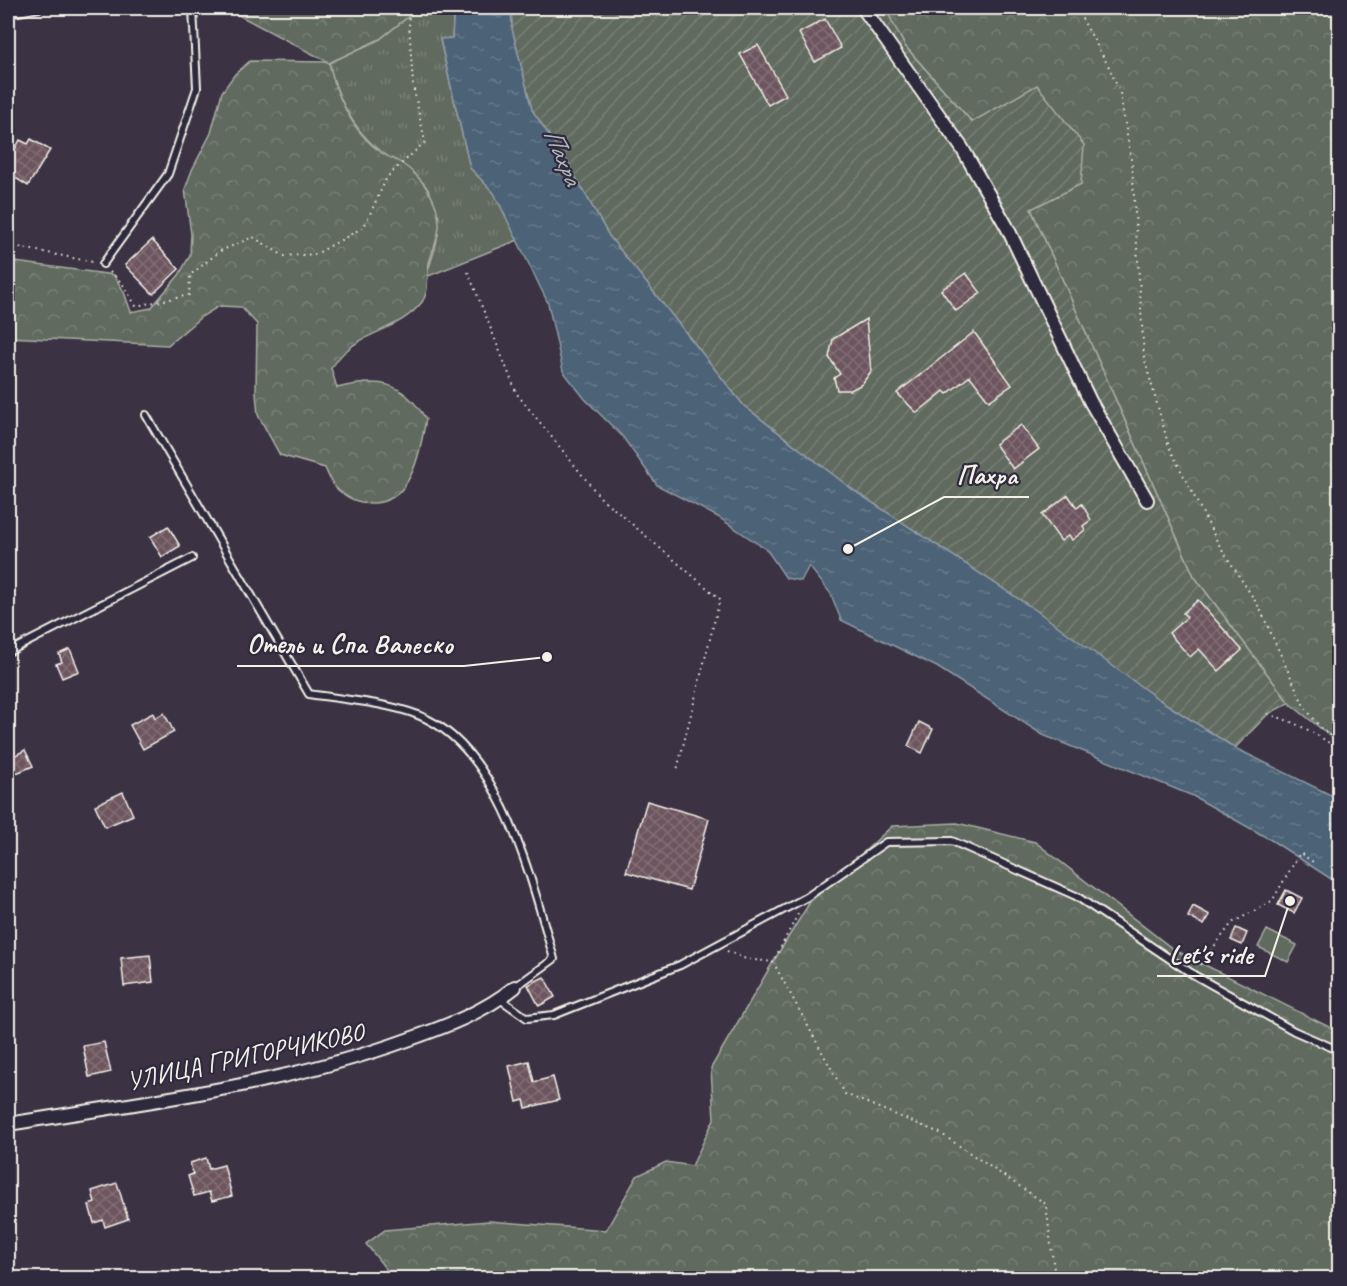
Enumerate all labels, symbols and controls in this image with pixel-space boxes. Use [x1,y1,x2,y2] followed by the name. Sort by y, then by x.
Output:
[536,122,591,192] water label: Пахра
[944,452,1029,497] callout: Пахра
[957,458,1019,492] text: Пахра
[237,621,464,666] callout: Отель и Спа Валеско
[247,627,454,661] text: Отель и Спа Валеско
[1157,931,1265,976] callout: Let's ride
[1169,937,1255,971] text: Let's ride
[124,1015,370,1098] street label: УЛИЦА ГРИГОРЧИКОВО

